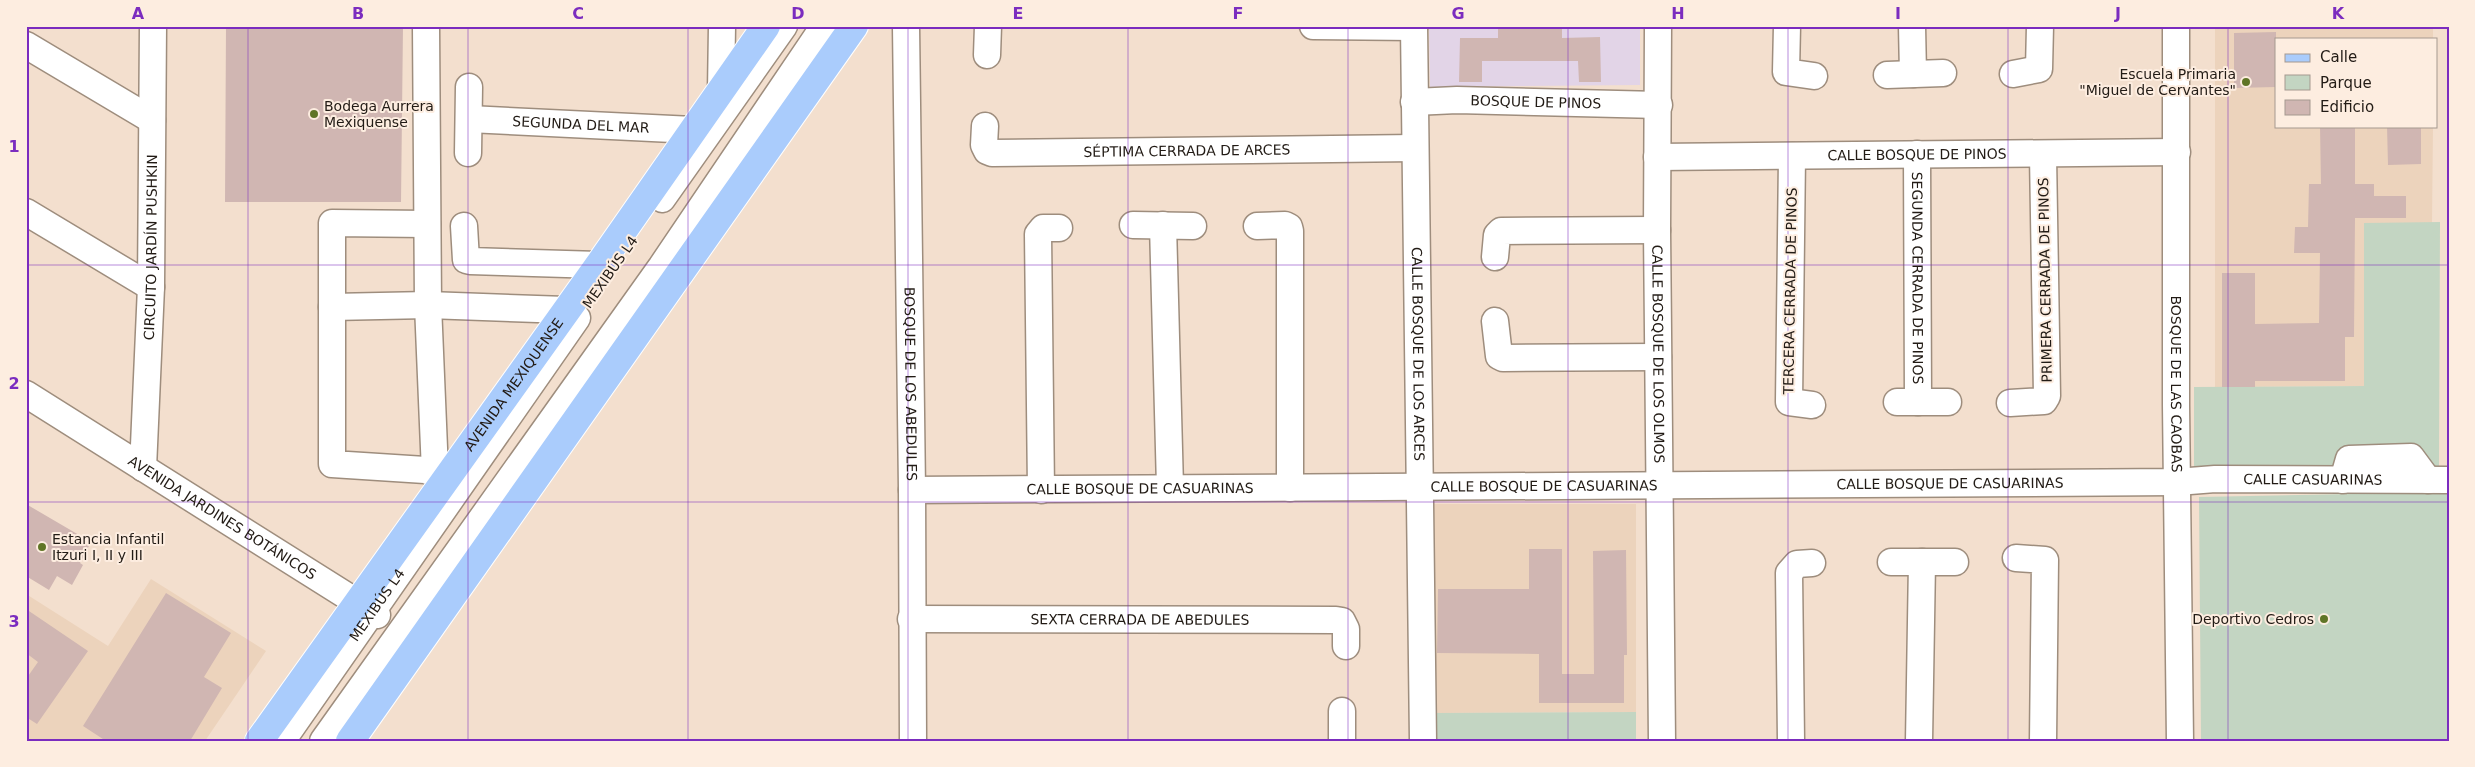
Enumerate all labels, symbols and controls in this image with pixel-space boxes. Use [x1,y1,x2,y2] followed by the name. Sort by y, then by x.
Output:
[132,4,145,23] text: A
[352,4,364,23] text: B
[572,4,584,23] text: C
[791,4,805,23] text: D
[1013,4,1023,23] text: E
[1233,4,1243,23] text: F
[1451,4,1465,23] text: G
[1671,4,1685,23] text: H
[1895,4,1901,23] text: I
[2114,4,2121,23] text: J
[2332,4,2345,23] text: K
[2275,38,2438,128] legend
[2320,48,2357,66] text: Calle
[2079,66,2236,98] place label: Escuela Primaria "Miguel de Cervantes"
[2320,74,2372,92] text: Parque
[2240,76,2252,88] marker: Escuela Primaria "Miguel de Cervantes"
[1470,92,1602,112] street label: BOSQUE DE PINOS
[324,98,434,130] place label: Bodega Aurrera Mexiquense
[2320,98,2374,116] text: Edificio
[308,108,320,120] marker: Bodega Aurrera Mexiquense
[512,113,650,136] street label: SEGUNDA DEL MAR
[8,137,20,156] text: 1
[1083,141,1291,160] street label: SÉPTIMA CERRADA DE ARCES
[1827,146,2007,163] street label: CALLE BOSQUE DE PINOS
[141,154,160,341] street label: CIRCUITO JARDÍN PUSHKIN
[1909,172,1926,384] street label: SEGUNDA CERRADA DE PINOS
[2035,177,2055,383] street label: PRIMERA CERRADA DE PINOS
[1780,187,1800,396] street label: TERCERA CERRADA DE PINOS
[578,232,641,311] street label: MEXIBÚS L4
[1649,245,1667,464] street label: CALLE BOSQUE DE LOS OLMOS
[1409,247,1427,461] street label: CALLE BOSQUE DE LOS ARCES
[901,287,920,481] street label: BOSQUE DE LOS ABEDULES
[2168,295,2185,473] street label: BOSQUE DE LAS CAOBAS
[461,315,566,454] street label: AVENIDA MEXIQUENSE
[8,374,20,393] text: 2
[125,453,319,583] street label: AVENIDA JARDINES BOTÁNICOS
[2243,471,2383,488] street label: CALLE CASUARINAS
[1836,475,2064,492] street label: CALLE BOSQUE DE CASUARINAS
[1430,477,1658,495] street label: CALLE BOSQUE DE CASUARINAS
[1026,480,1254,497] street label: CALLE BOSQUE DE CASUARINAS
[52,531,164,563] place label: Estancia Infantil Itzuri I, II y III
[36,541,48,553] marker: Estancia Infantil Itzuri I, II y III
[346,565,408,644] street label: MEXIBÚS L4
[1030,611,1250,628] street label: SEXTA CERRADA DE ABEDULES
[2192,611,2314,627] place label: Deportivo Cedros
[8,612,20,631] text: 3
[2318,613,2330,625] marker: Deportivo Cedros

